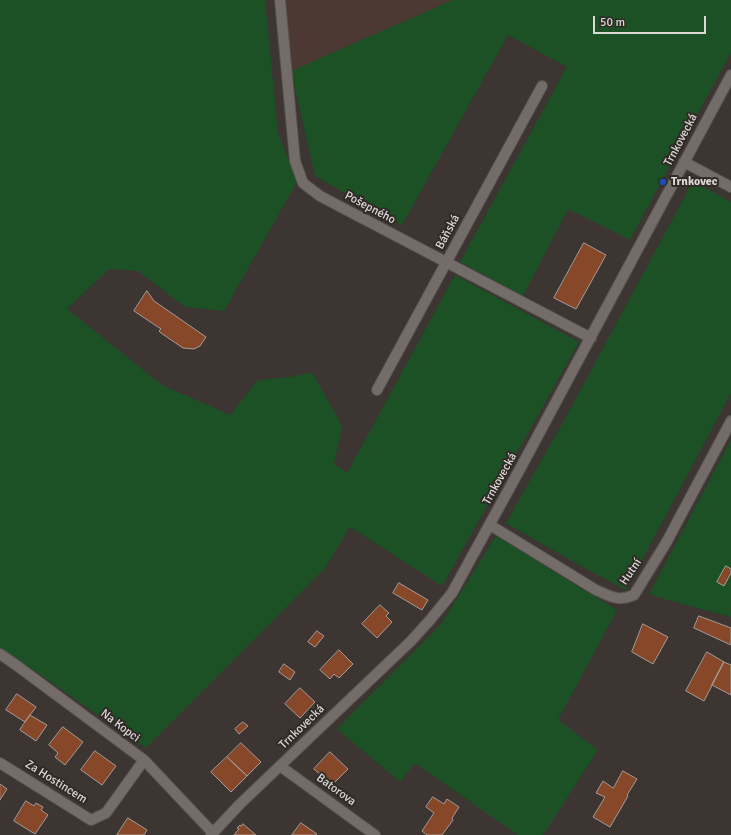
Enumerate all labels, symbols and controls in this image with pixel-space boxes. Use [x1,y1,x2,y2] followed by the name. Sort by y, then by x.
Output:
[595,8,708,34] scale bar
[600,15,625,30] text: 50 m
[661,111,701,169] street label: Trnkovecká
[671,175,717,189] place label: Trnkovec
[658,177,668,187] marker: Trnkovec
[342,189,398,227] street label: Pošepného
[433,212,463,252] street label: Báňská
[480,450,520,508] street label: Trnkovecká
[617,556,645,588] street label: Hutní
[276,702,328,752] street label: Trnkovecká
[98,707,142,745] street label: Na Kopci
[22,757,90,807] street label: Za Hostincem
[313,771,359,809] street label: Batorova

